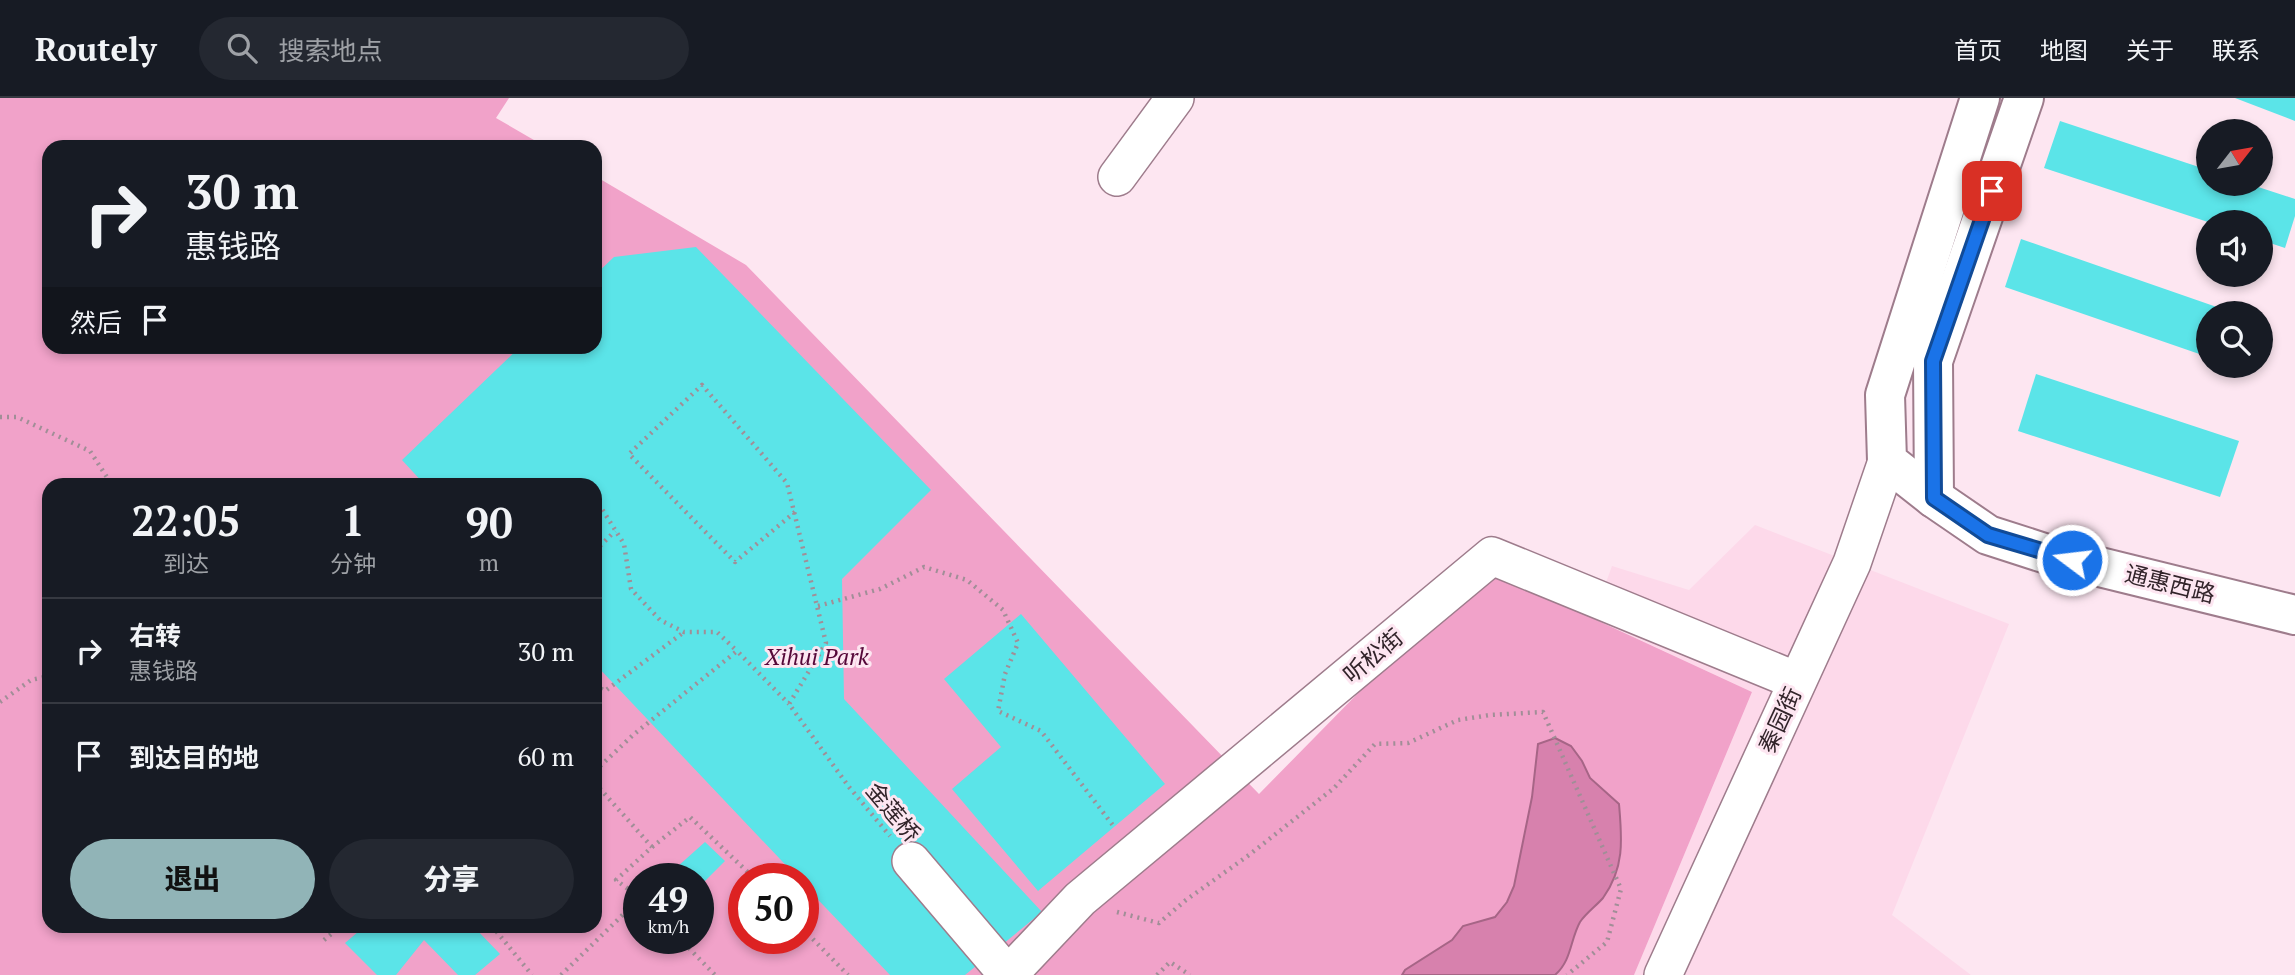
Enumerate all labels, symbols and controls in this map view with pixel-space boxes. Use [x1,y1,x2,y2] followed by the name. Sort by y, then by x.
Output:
[199,17,689,80] search box
[35,27,157,70] text: Routely
[223,29,261,67] icon: search
[279,33,383,67] text: 搜索地点
[1954,34,2002,66] text: 首页
[2040,34,2088,66] text: 地图
[2126,34,2174,66] text: 关于
[2212,34,2260,66] text: 联系
[2196,119,2273,196] north arrow
[2196,119,2273,378] map controls
[185,158,299,223] text: 30 m
[1962,161,2022,221] pin
[70,168,161,259] icon: right
[1973,172,2011,210] icon: arrive
[2196,210,2273,287] button: sound
[185,225,281,267] text: 惠钱路
[136,301,174,339] icon: arrive
[2196,301,2273,378] button: search
[70,305,122,339] text: 然后
[131,492,241,548] text: 22:05
[341,492,365,548] text: 1
[465,494,513,550] text: 90
[2035,523,2109,597] position arrow
[479,547,499,578] text: m
[163,548,209,579] text: 到达
[330,548,376,579] text: 分钟
[2122,557,2219,610] street label: 通惠西路
[129,618,181,652] text: 右转
[1336,622,1409,690] street label: 听松街
[70,632,108,670] icon: right
[518,634,574,668] text: 30 m
[764,641,870,672] park label: Xihui Park
[129,655,198,686] text: 惠钱路
[1751,682,1808,758] street label: 秦园街
[70,737,108,775] icon: arrive
[518,739,574,773] text: 60 m
[129,740,259,774] text: 到达目的地
[859,775,927,848] street label: 金莲桥
[70,839,315,919] button: 退出
[329,839,574,919] button: 分享
[728,863,819,954] speed limit sign: 50
[649,876,688,922] text: 49
[648,914,689,938] text: km/h

